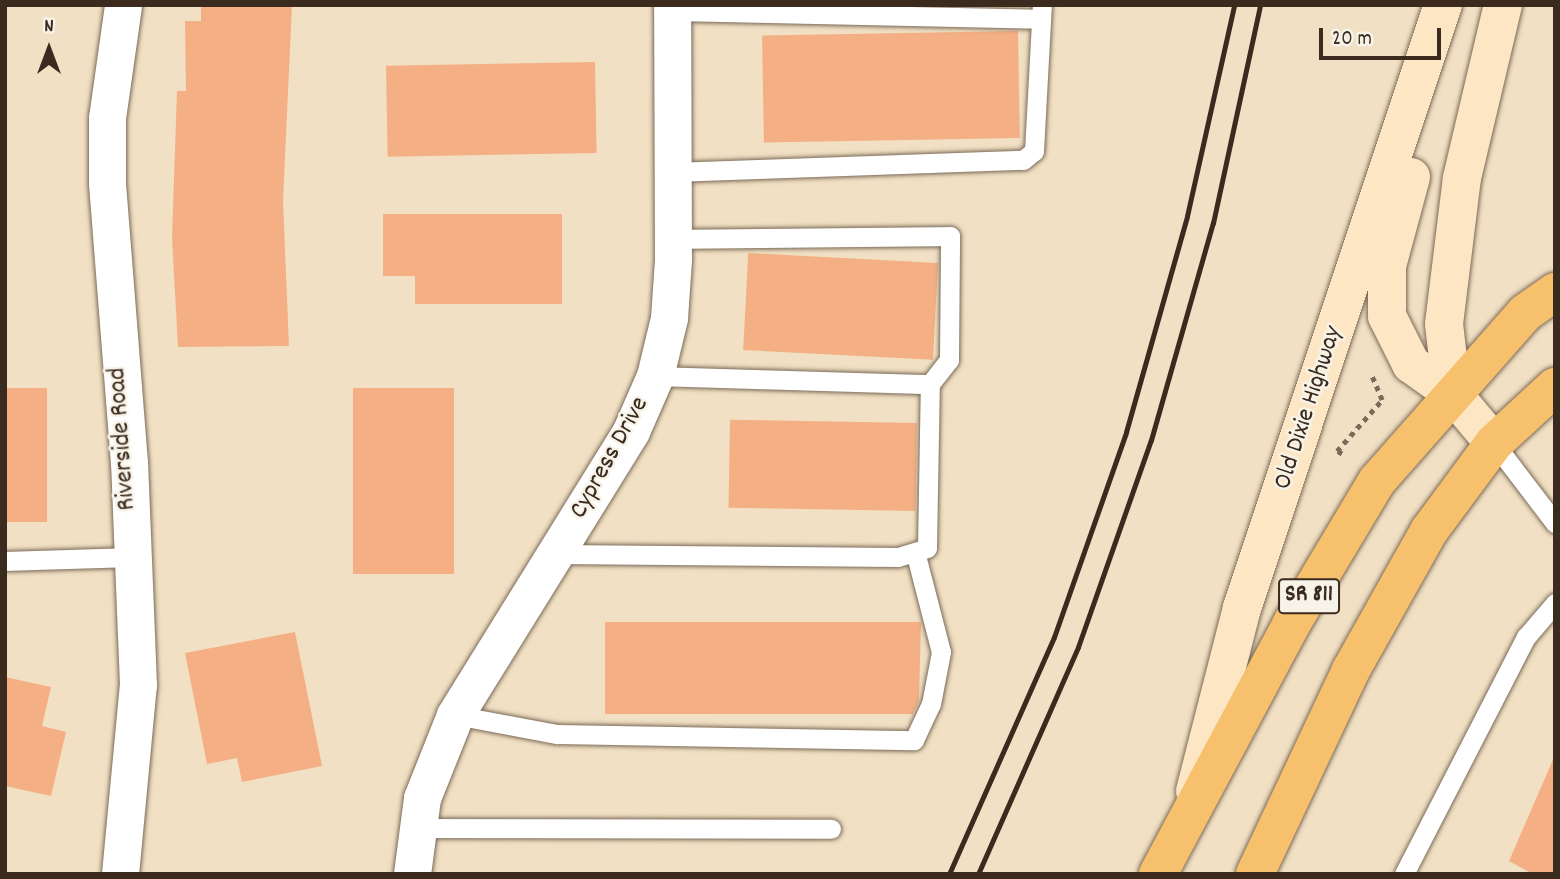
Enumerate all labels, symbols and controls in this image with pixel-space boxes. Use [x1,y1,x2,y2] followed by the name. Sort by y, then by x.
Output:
[14,14,84,84] north arrow
[44,14,54,41] text: N
[1322,14,1444,58] scale bar
[1332,25,1372,55] text: 20 m
[1268,322,1350,494] street label: Old Dixie Highway
[102,366,144,512] street label: Riverside Road
[564,392,656,524] street label: Cypress Drive
[1278,576,1340,616] road number: SR 811

